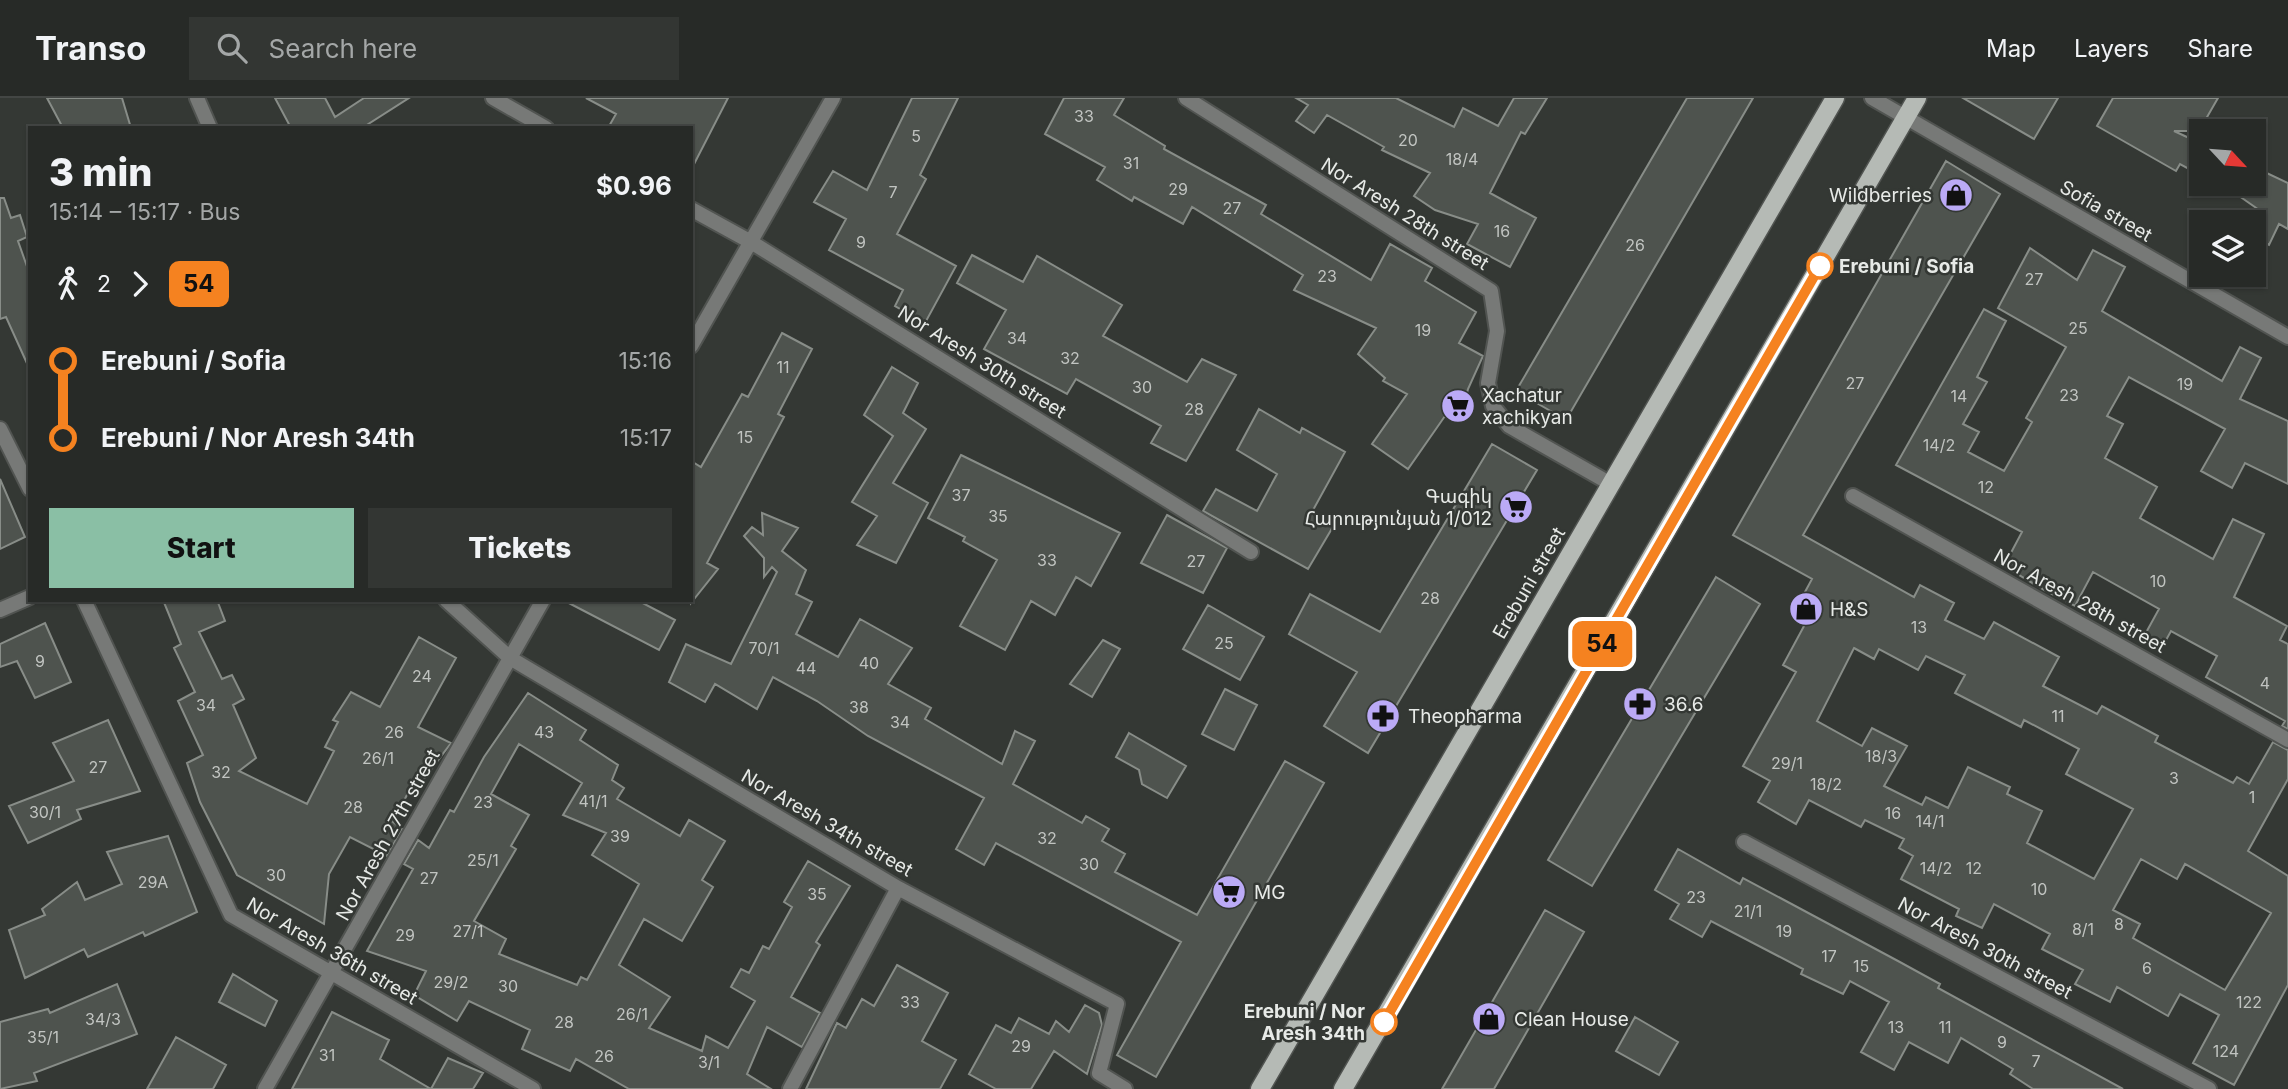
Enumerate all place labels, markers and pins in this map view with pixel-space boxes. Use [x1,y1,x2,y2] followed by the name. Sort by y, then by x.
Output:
[1937,176,1975,214] shop icon: Wildberries
[1829,184,1932,207] place label: Wildberries
[1807,253,1833,279] marker: Erebuni / Sofia
[1839,255,1974,278] place label: Erebuni / Sofia
[1482,384,1573,429] place label: Xachatur xachikyan
[1439,387,1477,425] supermarket icon: Xachatur xachikyan
[1305,485,1492,530] place label: Գագիկ Հարությունյան 1/012
[1497,488,1535,526] supermarket icon: Գագիկ Հարությունյան 1/012
[1787,590,1825,628] shop icon: H&S
[1830,598,1869,621] place label: H&S
[1621,685,1659,723] pharmacy icon: 36.6
[1664,693,1704,716] place label: 36.6
[1364,697,1402,735] pharmacy icon: Theopharma
[1408,705,1522,728] place label: Theopharma
[1210,873,1248,911] supermarket icon: MG
[1254,881,1285,904] place label: MG
[1244,1000,1365,1045] place label: Erebuni / Nor Aresh 34th
[1470,1000,1508,1038] shop icon: Clean House
[1514,1008,1629,1031] place label: Clean House
[1371,1009,1397,1035] marker: Erebuni / Nor Aresh 34th

